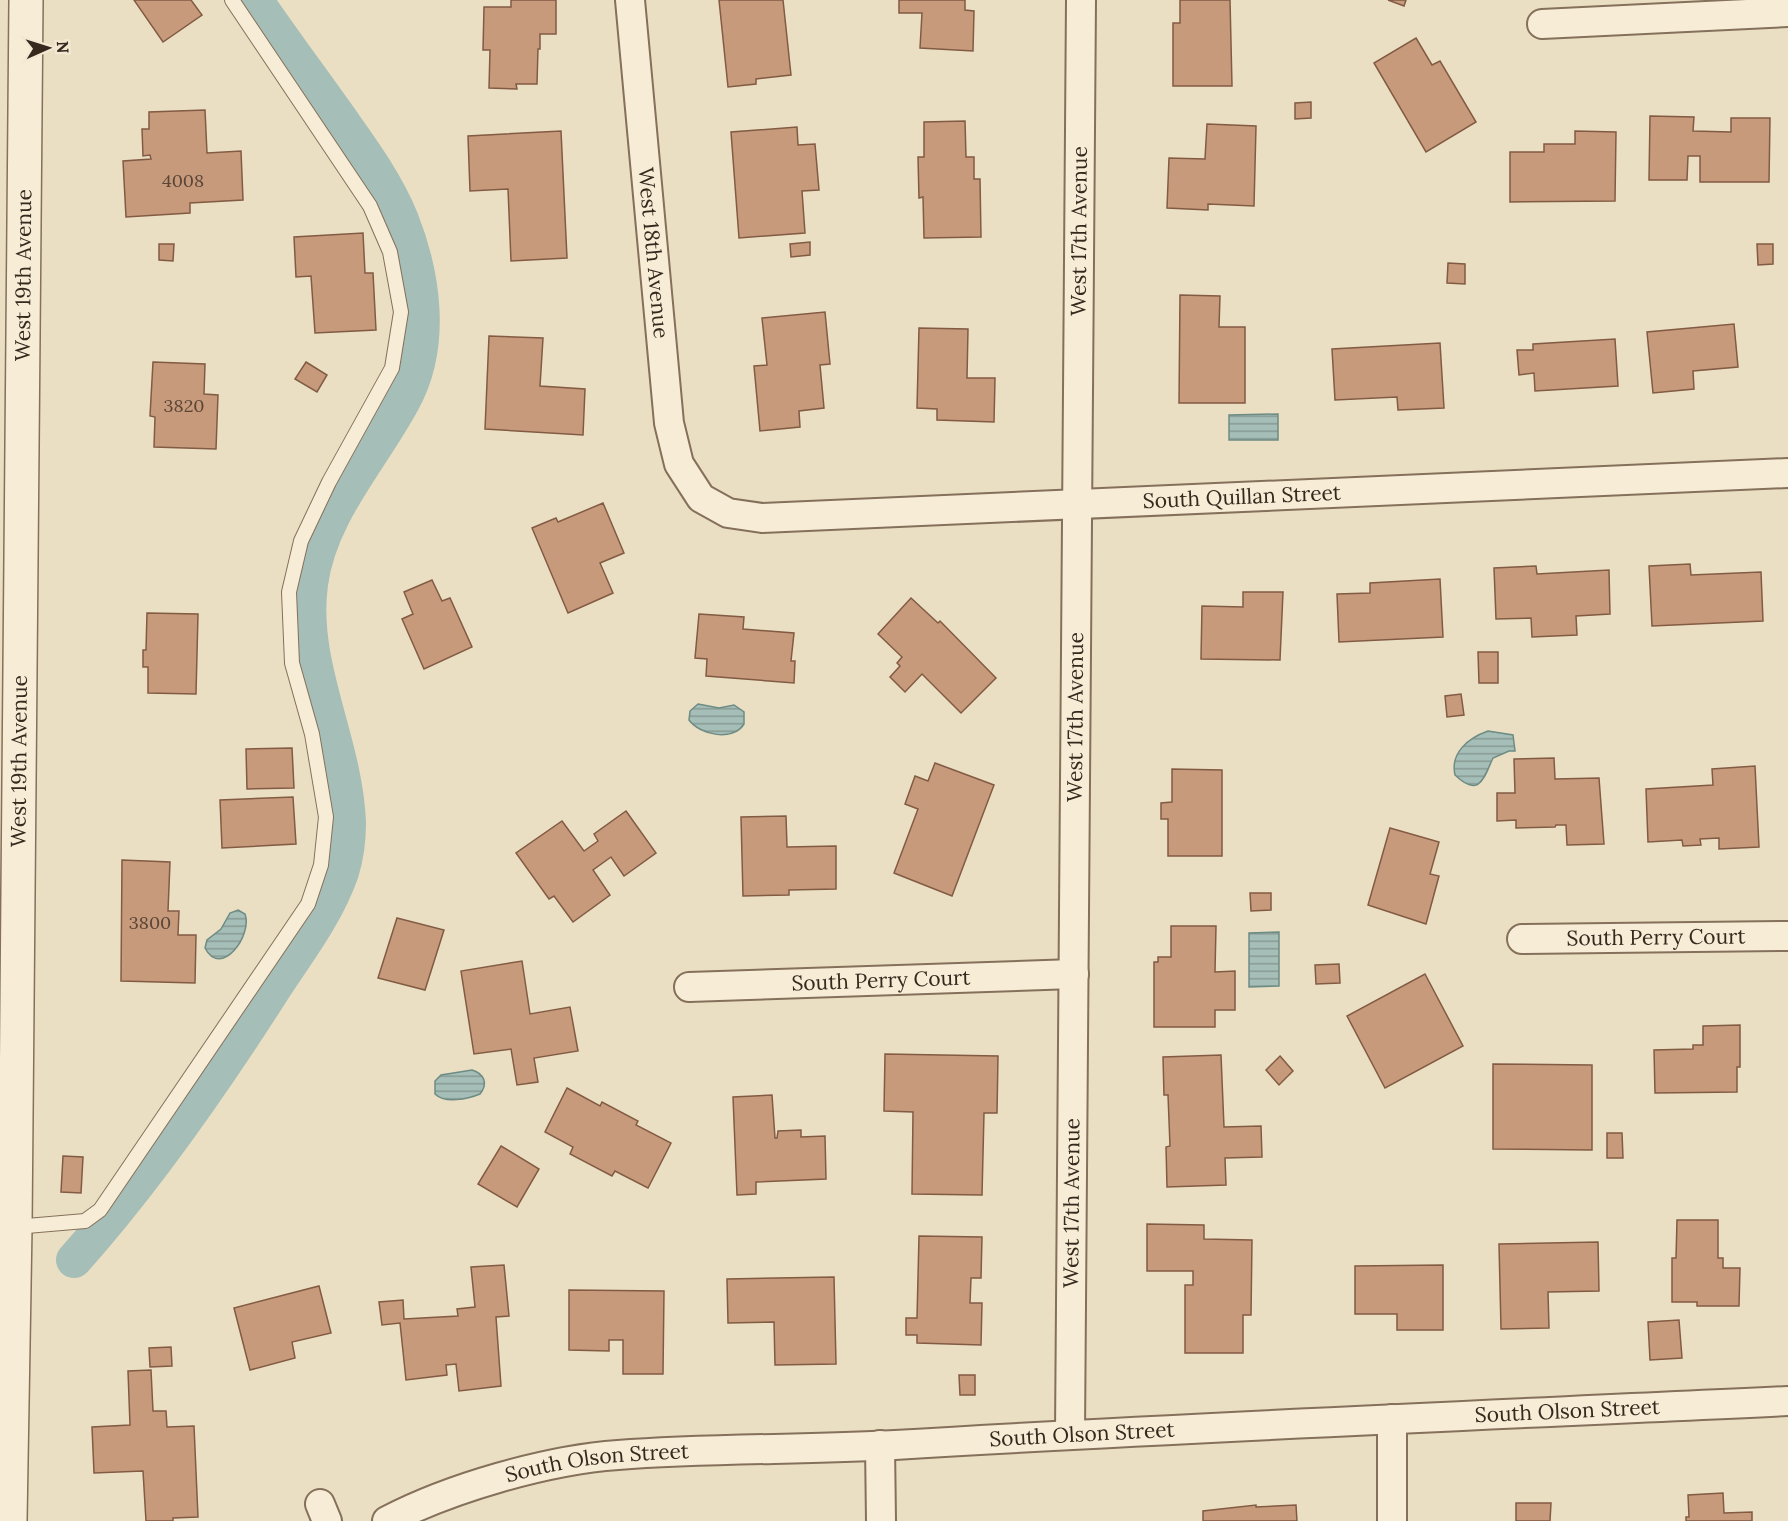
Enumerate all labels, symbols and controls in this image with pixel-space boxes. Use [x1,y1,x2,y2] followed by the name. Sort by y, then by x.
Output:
[18,18,78,78] north arrow
[53,41,73,54] text: N
[1065,146,1093,316] street label: West 17th Avenue
[632,166,675,340] street label: West 18th Avenue
[162,169,204,192] house number: 4008
[9,189,37,361] street label: West 19th Avenue
[164,394,205,417] house number: 3820
[1142,479,1342,514] street label: South Quillan Street
[1061,632,1089,802] street label: West 17th Avenue
[4,675,33,847] street label: West 19th Avenue
[129,911,171,934] house number: 3800
[1566,922,1747,951] street label: South Perry Court
[791,963,972,997] street label: South Perry Court
[1057,1118,1085,1288] street label: West 17th Avenue
[1474,1393,1661,1428] street label: South Olson Street
[989,1416,1176,1452] street label: South Olson Street
[502,1437,690,1488] street label: South Olson Street

